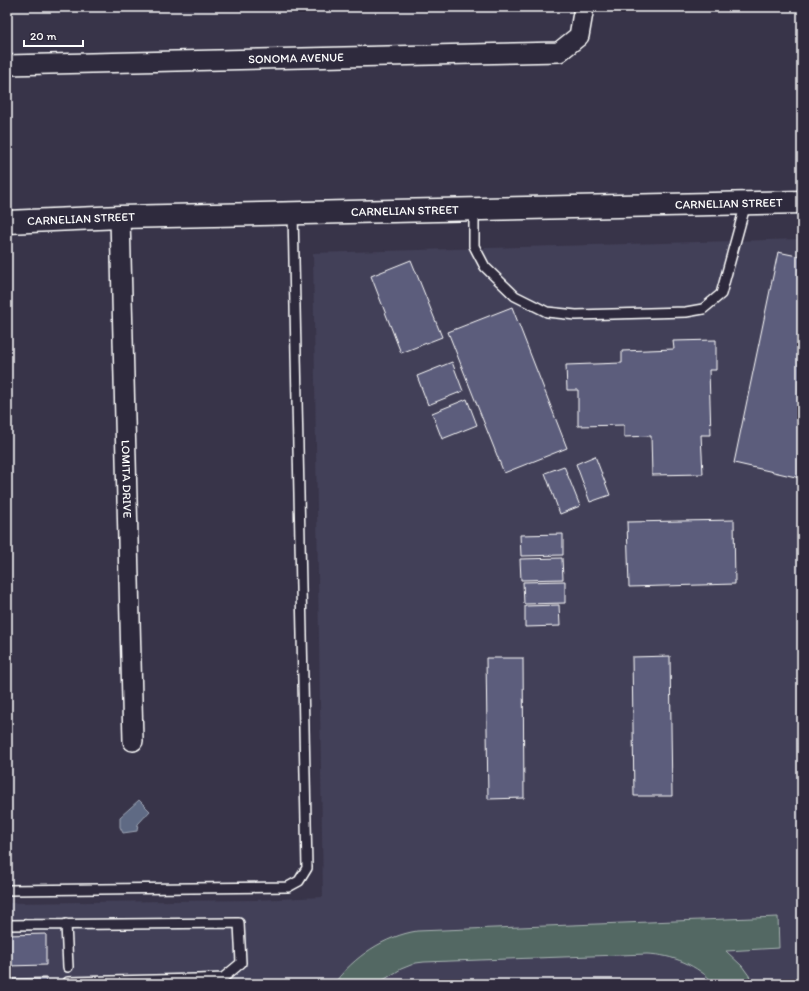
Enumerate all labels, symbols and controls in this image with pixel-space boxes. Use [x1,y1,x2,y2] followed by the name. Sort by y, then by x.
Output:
[24,22,83,48] scale bar
[30,29,57,43] text: 20 m
[248,50,344,66] street label: SONOMA AVENUE
[675,195,783,212] street label: CARNELIAN STREET
[351,203,459,219] street label: CARNELIAN STREET
[27,210,135,228] street label: CARNELIAN STREET
[119,440,134,518] street label: LOMITA DRIVE

